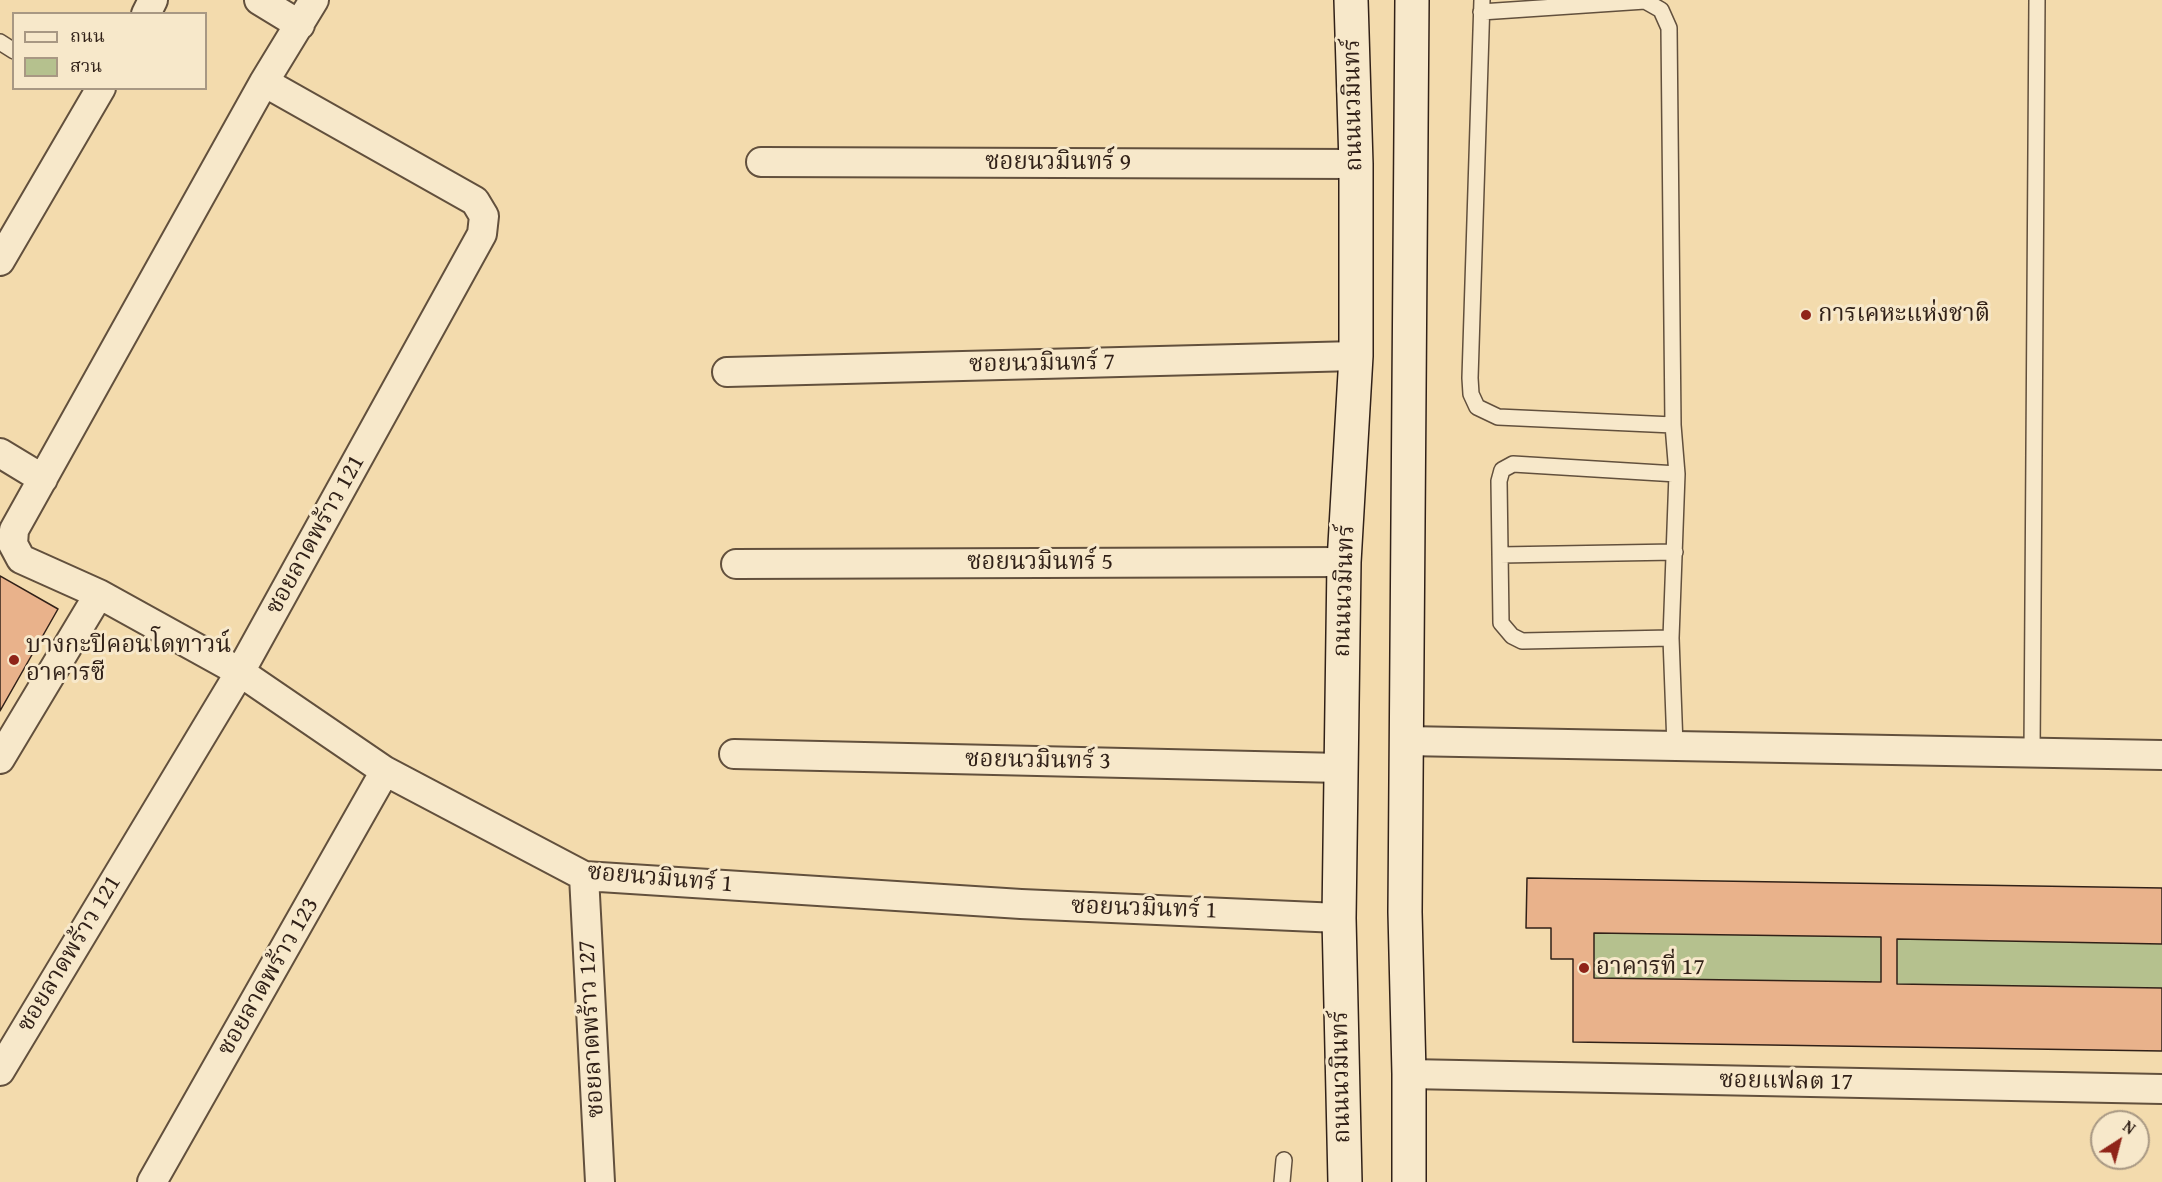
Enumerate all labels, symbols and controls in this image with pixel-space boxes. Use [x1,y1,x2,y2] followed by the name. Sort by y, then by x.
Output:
[12,12,207,90] legend
[70,22,105,49] text: ถนน
[1338,38,1370,172] street label: ถนนนวมินทร์
[70,52,102,79] text: สวน
[985,149,1131,177] street label: ซอยนวมินทร์ 9
[1818,301,1990,329] place label: การเคหะแห่งชาติ
[1799,308,1813,322] marker: การเคหะแห่งชาติ
[969,348,1115,380] street label: ซอยนวมินทร์ 7
[260,450,372,620] street label: ซอยลาดพร้าว 121
[1328,524,1362,658] street label: ถนนนวมินทร์
[967,549,1113,577] street label: ซอยนวมินทร์ 5
[26,632,231,688] place label: บางกะปิคอนโดทาวน์ อาคารซี
[7,653,21,667] marker: บางกะปิคอนโดทาวน์ อาคารซี
[965,745,1111,777] street label: ซอยนวมินทร์ 3
[586,858,734,900] street label: ซอยนวมินทร์ 1
[12,870,128,1038] street label: ซอยลาดพร้าว 121
[1071,892,1217,926] street label: ซอยนวมินทร์ 1
[212,893,326,1061] street label: ซอยลาดพร้าว 123
[573,939,611,1119] street label: ซอยลาดพร้าว 127
[1596,954,1705,982] place label: อาคารที่ 17
[1577,961,1591,975] marker: อาคารที่ 17
[1326,1010,1358,1144] street label: ถนนนวมินทร์
[1719,1066,1853,1098] street label: ซอยแฟลต 17
[2090,1110,2150,1170] north arrow
[2118,1114,2141,1140] text: N

